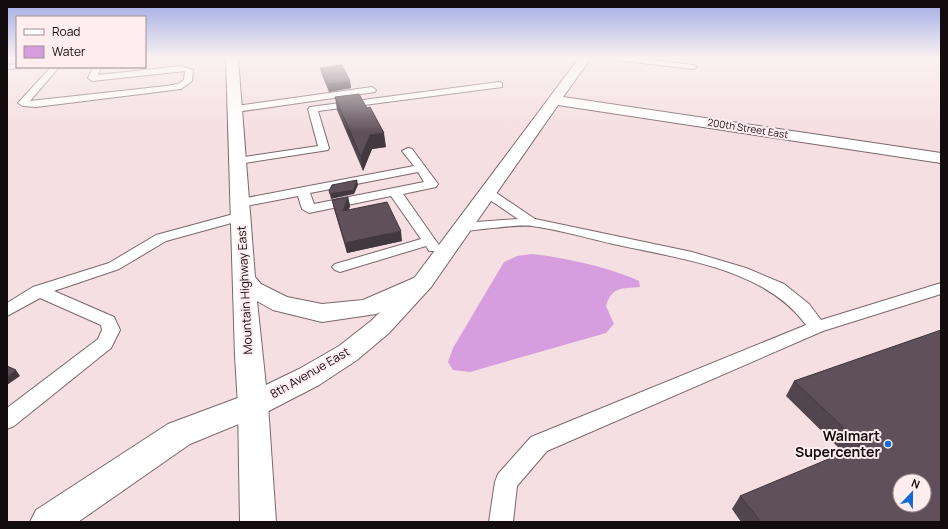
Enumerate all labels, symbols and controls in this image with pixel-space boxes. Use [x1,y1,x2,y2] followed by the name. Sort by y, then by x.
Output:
[16,16,146,68] legend
[52,23,80,40] text: Road
[52,43,86,60] text: Water
[707,115,789,141] street label: 200th Street East
[233,225,256,355] street label: Mountain Highway East
[267,343,353,402] street label: 8th Avenue East
[795,426,880,461] place label: Walmart Supercenter
[883,439,893,449] marker: Walmart Supercenter
[892,473,932,513] north arrow
[909,475,922,492] text: N

